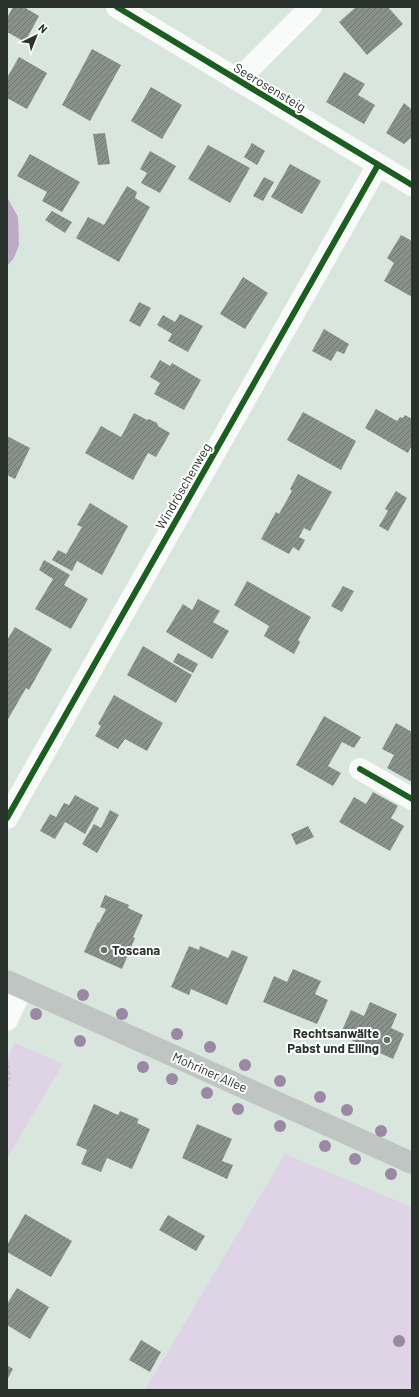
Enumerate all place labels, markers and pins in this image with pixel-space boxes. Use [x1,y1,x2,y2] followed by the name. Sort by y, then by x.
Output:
[112,942,160,958] place label: Toscana
[99,945,109,955] marker: Toscana
[287,1025,379,1056] place label: Rechtsanwälte Pabst und Elling
[382,1035,392,1045] marker: Rechtsanwälte Pabst und Elling

